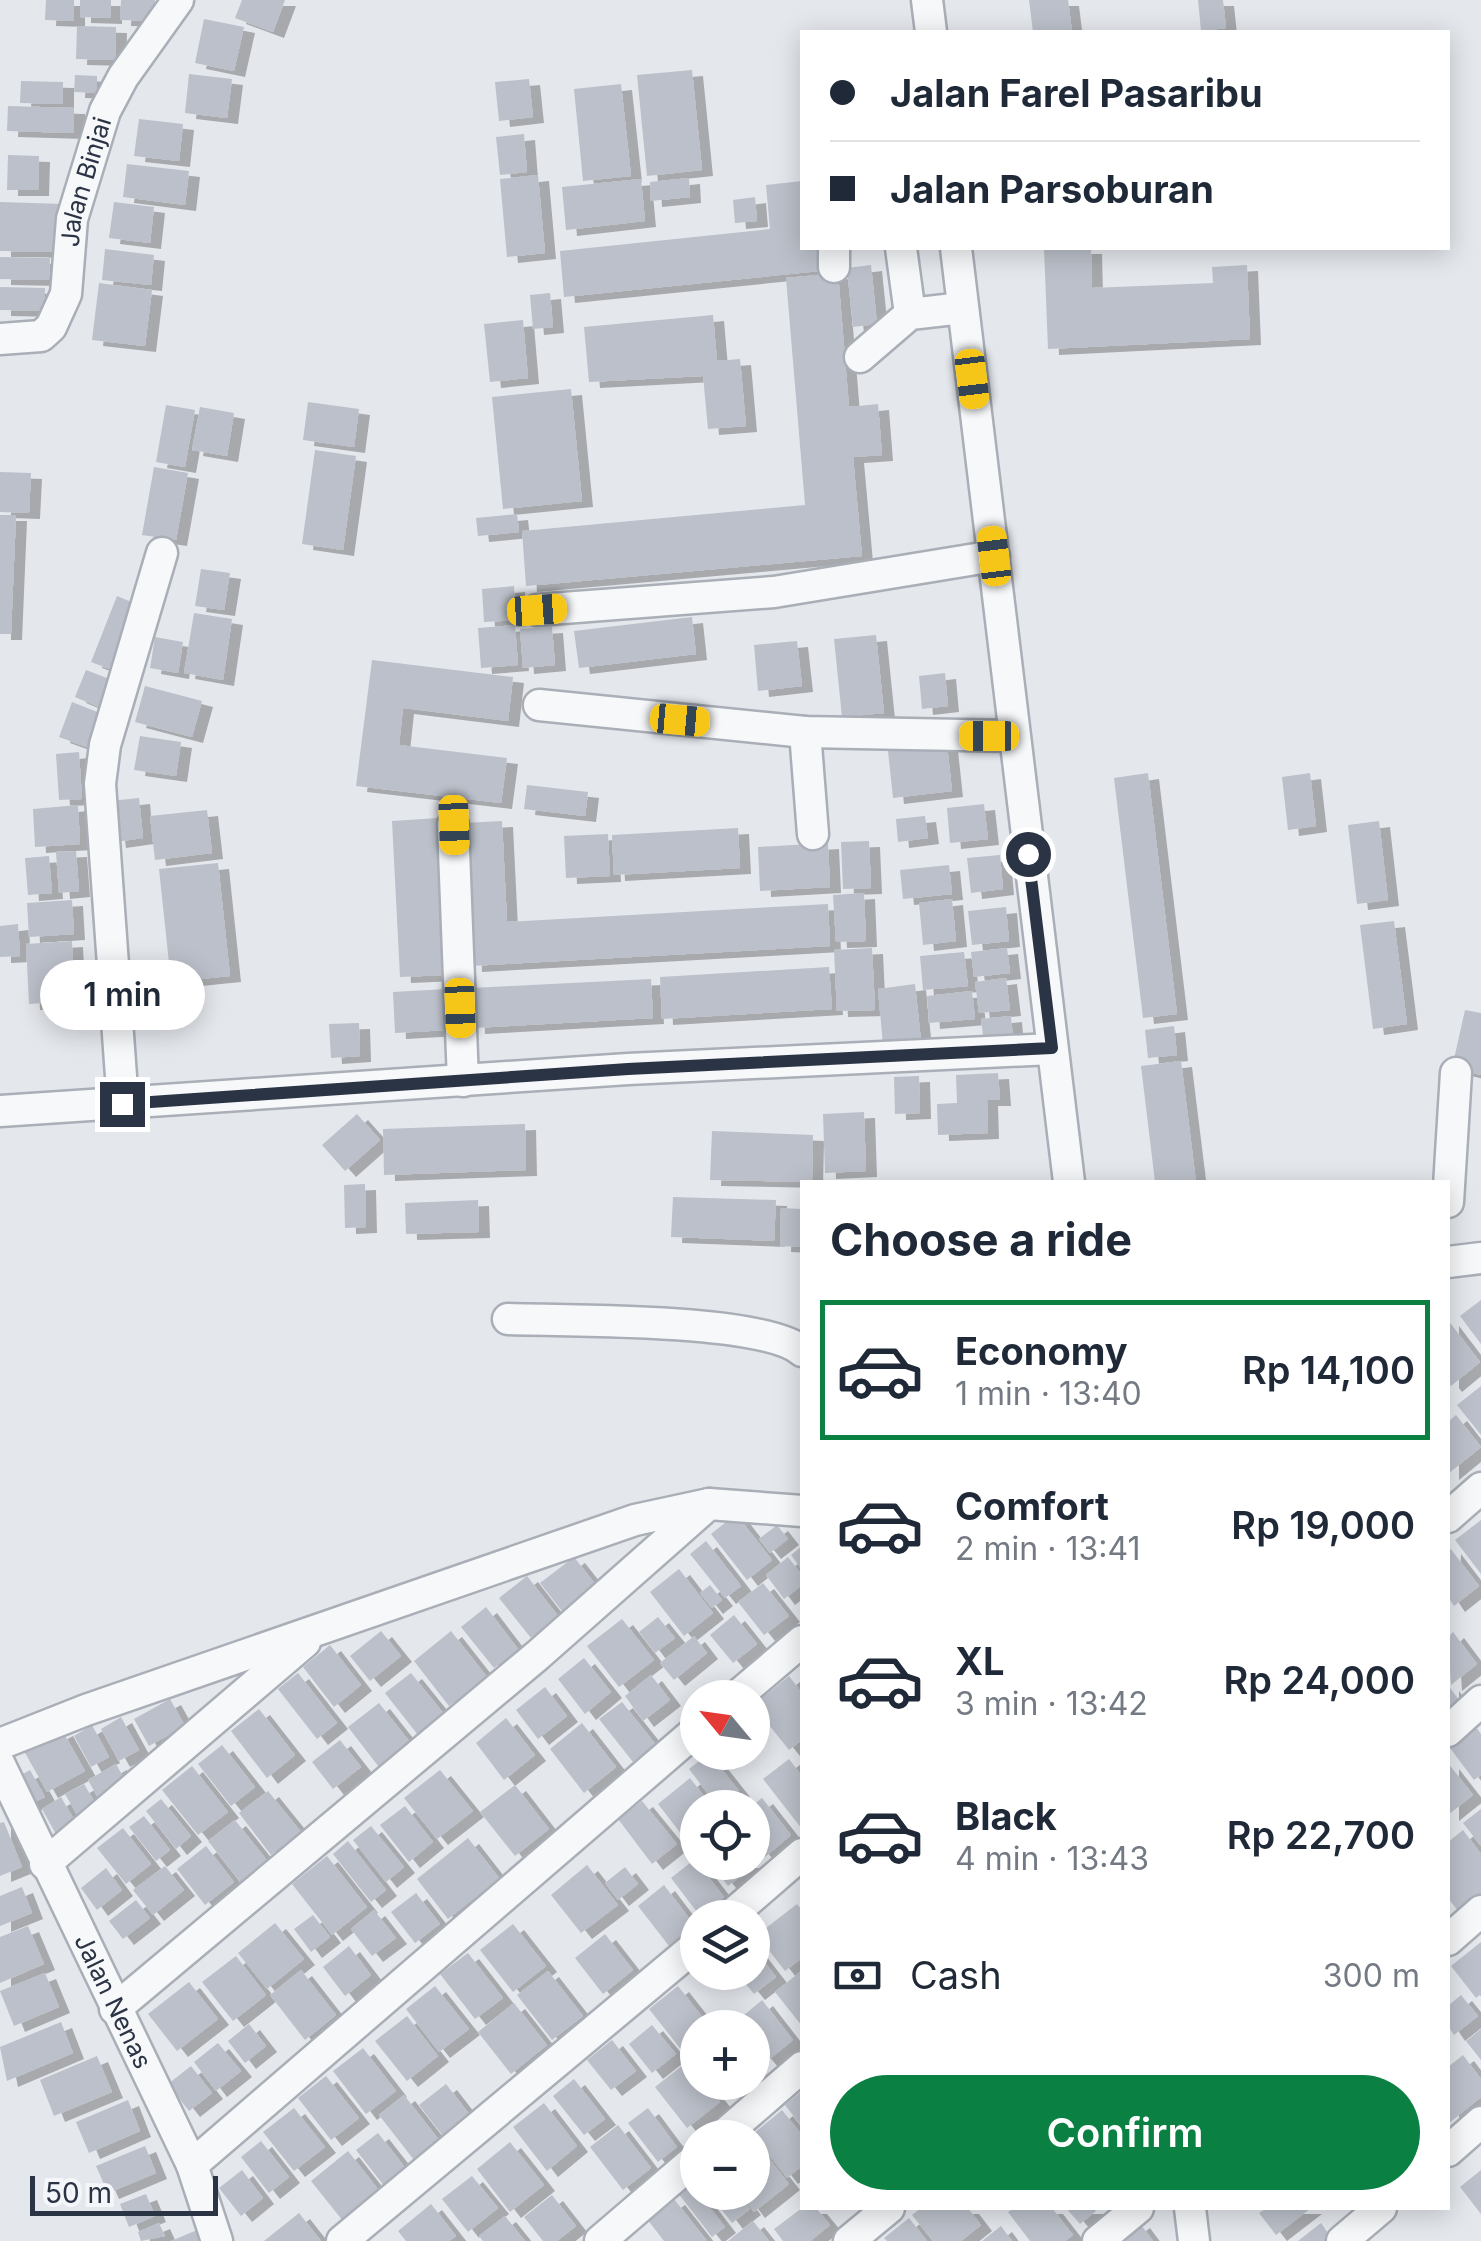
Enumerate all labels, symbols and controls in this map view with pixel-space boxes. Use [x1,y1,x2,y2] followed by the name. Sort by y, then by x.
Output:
[890,70,1263,116] text: Jalan Farel Pasaribu
[55,113,117,248] street label: Jalan Binjai
[890,166,1214,212] text: Jalan Parsoburan
[953,347,991,411] car
[975,524,1013,588] car
[506,593,568,627] car
[649,702,711,738] car
[959,721,1019,751] car
[438,794,470,856] car
[1006,832,1051,877] route start
[39,959,204,1029] callout: 1 min
[83,975,162,1014] text: 1 min
[444,977,476,1039] car
[100,1082,145,1127] route end
[830,1212,1132,1267] text: Choose a ride
[835,1325,925,1415] icon: car
[955,1328,1128,1374] text: Economy
[1242,1347,1415,1393] text: Rp 14,100
[955,1374,1142,1413] text: 1 min · 13:40
[835,1480,925,1570] icon: car
[955,1483,1109,1529] text: Comfort
[1231,1502,1415,1548] text: Rp 19,000
[955,1529,1140,1568] text: 2 min · 13:41
[835,1635,925,1725] icon: car
[955,1638,1005,1684] text: XL
[1224,1657,1415,1703] text: Rp 24,000
[680,1680,770,1770] north arrow
[680,1680,770,2210] map controls
[955,1684,1148,1723] text: 3 min · 13:42
[680,1790,770,1880] button: locate
[835,1790,925,1880] icon: car
[955,1793,1057,1839] text: Black
[1227,1812,1415,1858] text: Rp 22,700
[955,1839,1149,1878] text: 4 min · 13:43
[680,1900,770,1990] button: layers
[68,1929,158,2073] street label: Jalan Nenas
[830,1948,885,2003] icon: cash
[910,1952,1002,1998] text: Cash
[1323,1956,1420,1995] text: 300 m
[680,2010,770,2100] button: +
[830,2075,1420,2190] button: Confirm
[680,2120,770,2210] button: −
[30,2171,218,2216] scale bar
[45,2176,112,2210] text: 50 m

